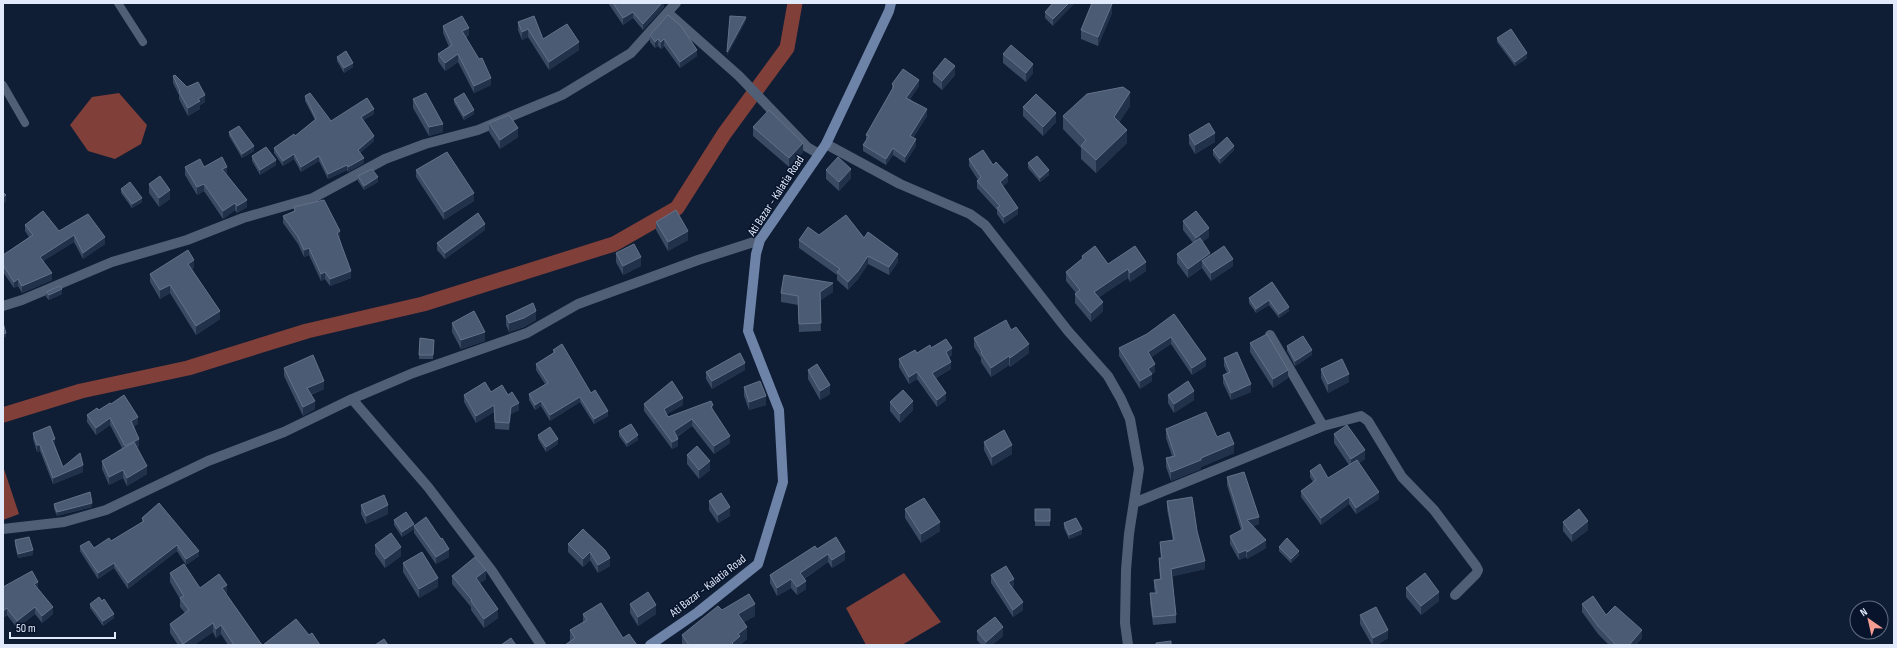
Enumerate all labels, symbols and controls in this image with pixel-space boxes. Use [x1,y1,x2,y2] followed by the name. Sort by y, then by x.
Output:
[744,153,808,240] street label: Ati Bazar - Kalatia Road
[666,552,749,621] street label: Ati Bazar - Kalatia Road
[1849,600,1889,640] north arrow
[1858,605,1870,619] text: N
[10,614,115,640] scale bar
[16,621,36,636] text: 50 m

